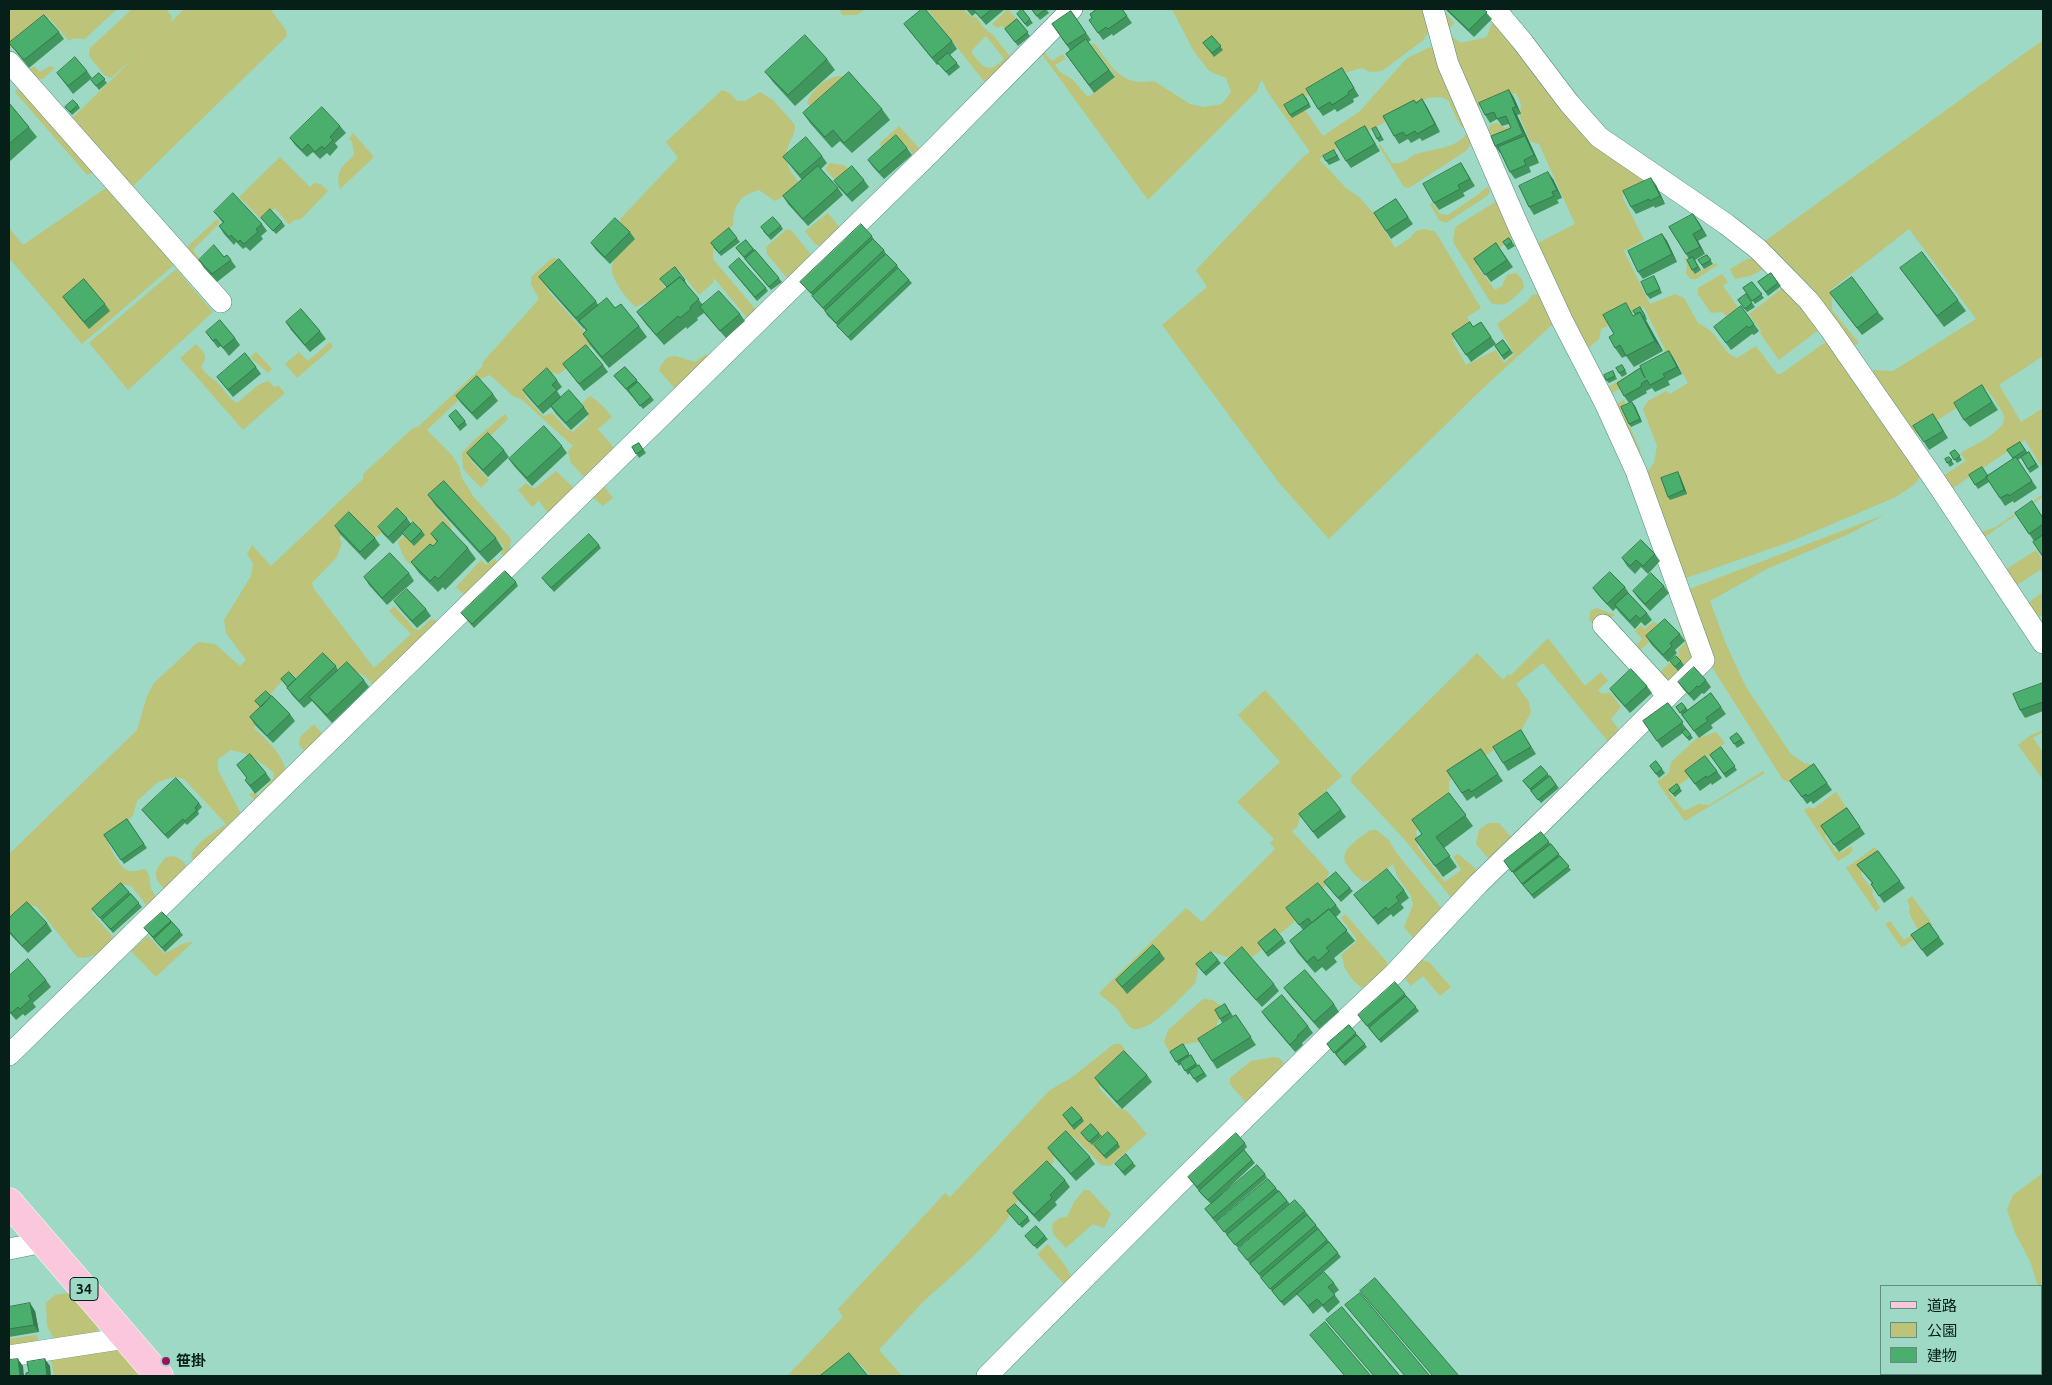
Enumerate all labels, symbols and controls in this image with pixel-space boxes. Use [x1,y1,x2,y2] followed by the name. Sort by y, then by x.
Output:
[70,1278,98,1300] road number: 34
[1880,1285,2042,1375] legend
[1927,1297,1957,1314] text: 道路
[1927,1322,1957,1339] text: 公園
[1927,1347,1957,1364] text: 建物
[176,1352,206,1370] place label: 笹掛
[160,1355,172,1367] marker: 笹掛

